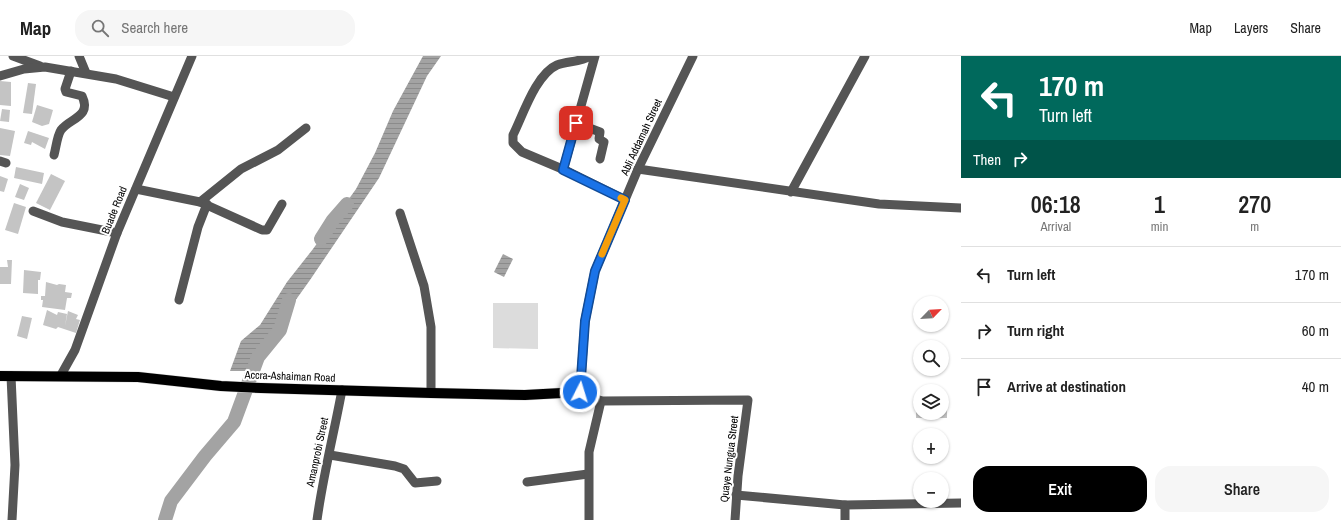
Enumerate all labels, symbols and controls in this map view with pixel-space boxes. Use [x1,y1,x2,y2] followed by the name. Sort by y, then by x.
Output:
[75,10,355,46] search box
[20,15,51,41] text: Map
[89,17,111,39] icon: search
[121,17,188,38] text: Search here
[1190,19,1212,37] text: Map
[1234,19,1268,37] text: Layers
[1290,19,1321,37] text: Share
[1039,67,1104,105] text: 170 m
[973,72,1025,124] icon: left
[617,96,665,178] street label: Abli Addamah Street
[1039,103,1092,128] text: Turn left
[559,106,593,140] pin
[565,112,587,134] icon: arrive
[1009,148,1031,170] icon: right
[973,149,1001,170] text: Then
[98,184,130,236] street label: Buade Road
[1031,188,1081,220] text: 06:18
[1154,188,1165,220] text: 1
[1238,188,1271,220] text: 270
[1040,218,1071,235] text: Arrival
[1151,218,1168,235] text: min
[1250,218,1259,235] text: m
[973,264,995,286] icon: left
[1007,264,1055,285] text: Turn left
[1295,264,1329,285] text: 170 m
[913,296,949,332] north arrow
[913,296,949,508] map controls
[973,320,995,342] icon: right
[1007,320,1064,341] text: Turn right
[1302,320,1329,341] text: 60 m
[913,340,949,376] button: search
[243,367,336,385] street label: Accra-Ashaiman Road
[559,371,601,413] position arrow
[973,376,995,398] icon: arrive
[1007,376,1126,397] text: Arrive at destination
[1302,376,1329,397] text: 40 m
[913,384,949,420] button: layers
[717,414,741,503] street label: Quaye Nungua Street
[303,415,331,489] street label: Amanprobi Street
[913,428,949,464] button: +
[973,466,1147,512] button: Exit
[1155,466,1329,512] button: Share
[913,472,949,508] button: −

